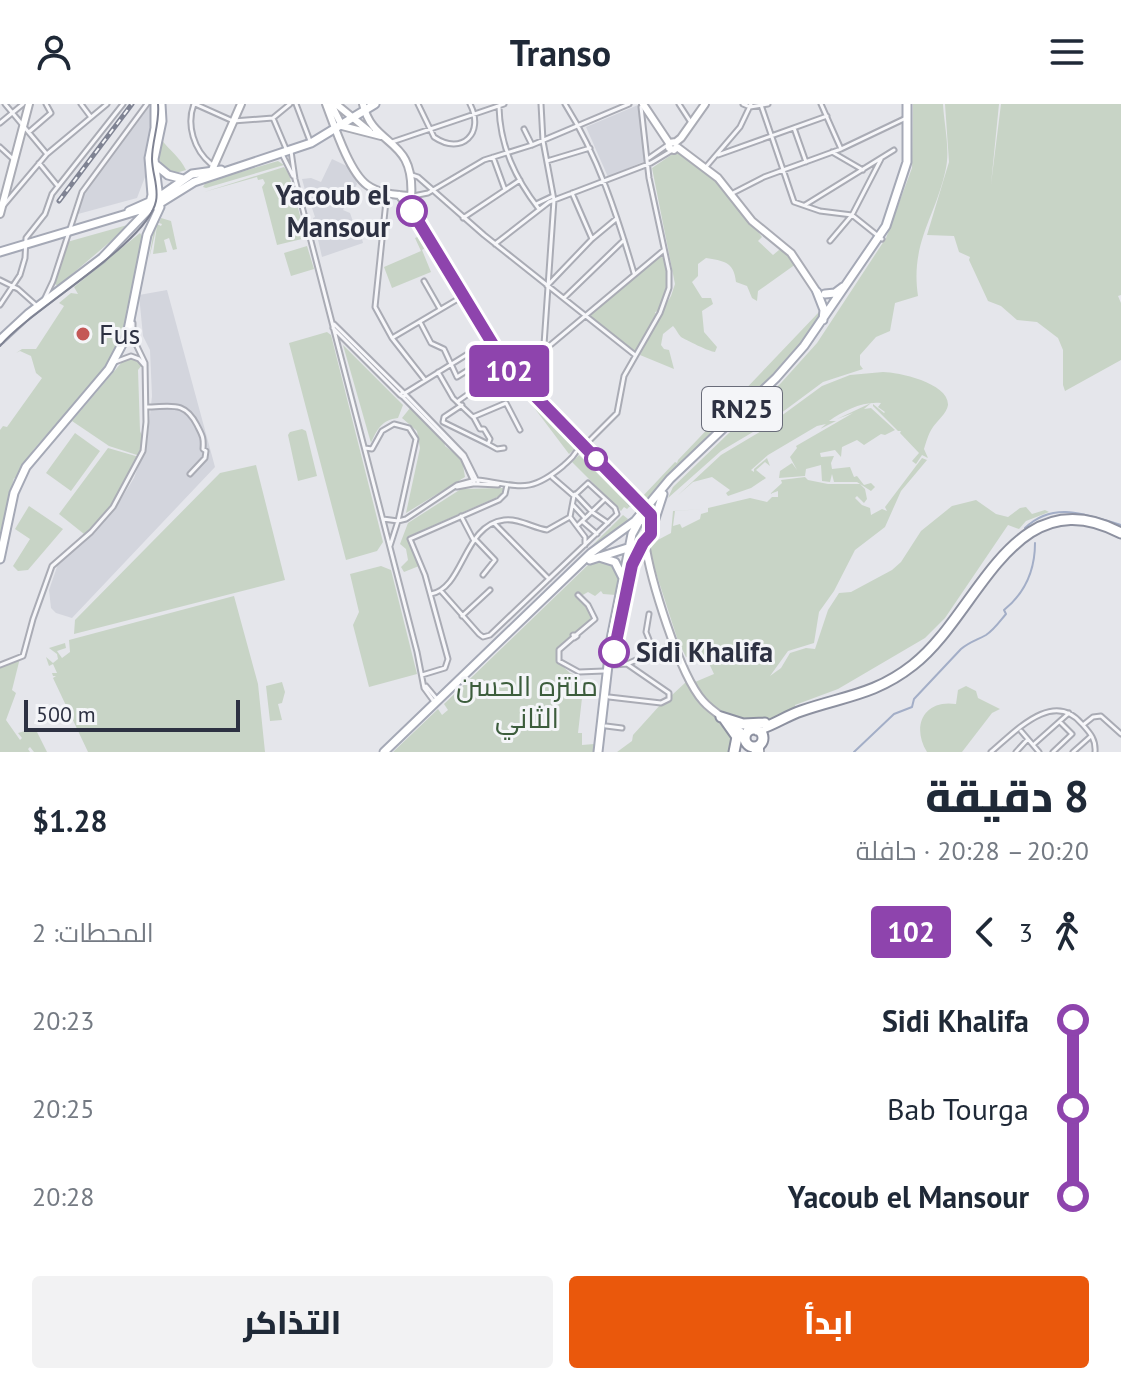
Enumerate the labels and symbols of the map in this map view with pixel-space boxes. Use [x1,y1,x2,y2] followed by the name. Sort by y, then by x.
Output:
[274,176,391,245] place label: Yacoub el Mansour
[397,196,427,226] marker: Yacoub el Mansour
[99,315,140,352] place label: Fus
[74,325,92,343] marker: Fus
[463,345,555,397] line badge: 102
[702,387,782,431] road number: RN25
[585,448,607,470] unlabelled marker
[636,633,773,670] place label: Sidi Khalifa
[599,637,629,667] marker: Sidi Khalifa
[456,667,598,740] park label: منتزه الحسن الثاني
[24,696,240,732] scale bar

